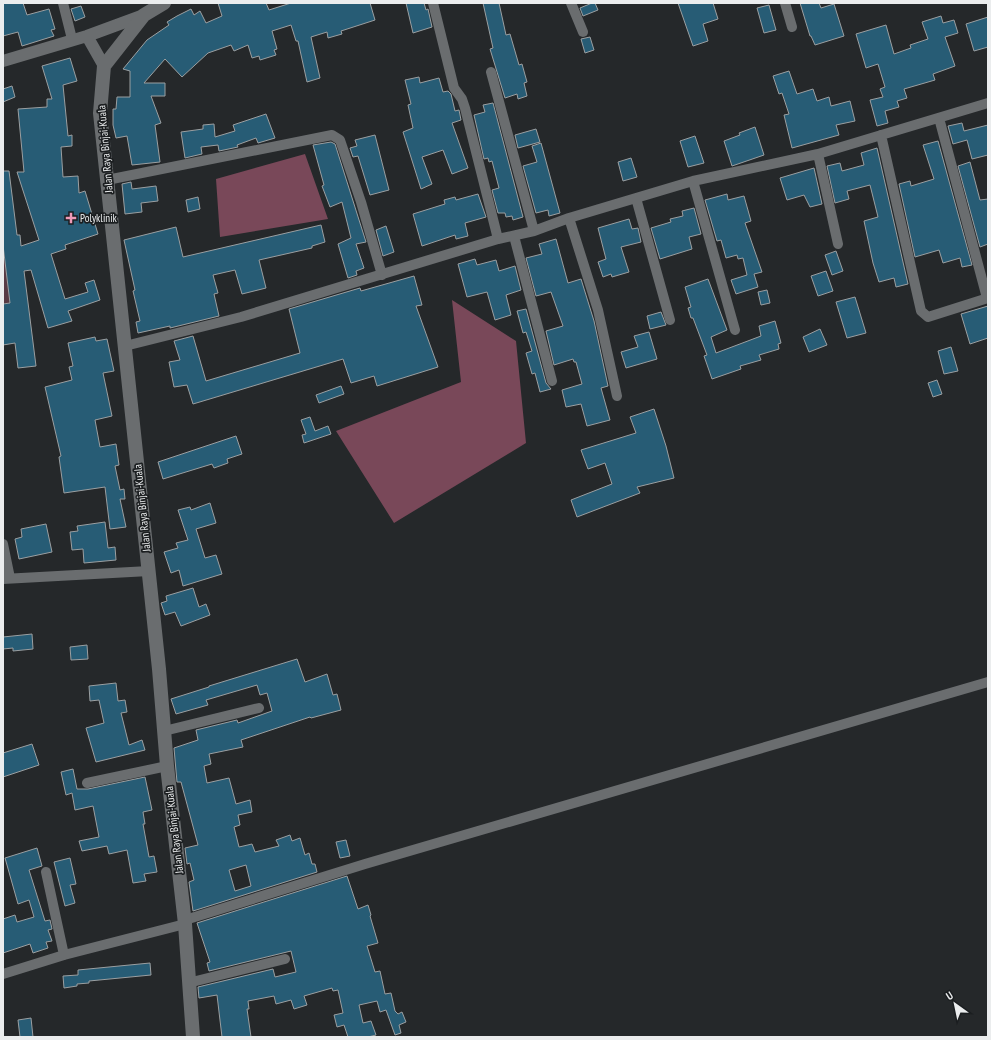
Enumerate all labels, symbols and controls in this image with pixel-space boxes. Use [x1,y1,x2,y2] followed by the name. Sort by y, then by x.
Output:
[94,105,116,194] street label: Jalan Raya Binjai-Kuala
[80,211,118,225] place label: Polyklinik
[65,212,77,224] marker: Polyklinik
[130,464,154,553] street label: Jalan Raya Binjai-Kuala
[162,786,186,875] street label: Jalan Raya Binjai-Kuala
[935,984,975,1024] north arrow
[943,988,956,1003] text: U

